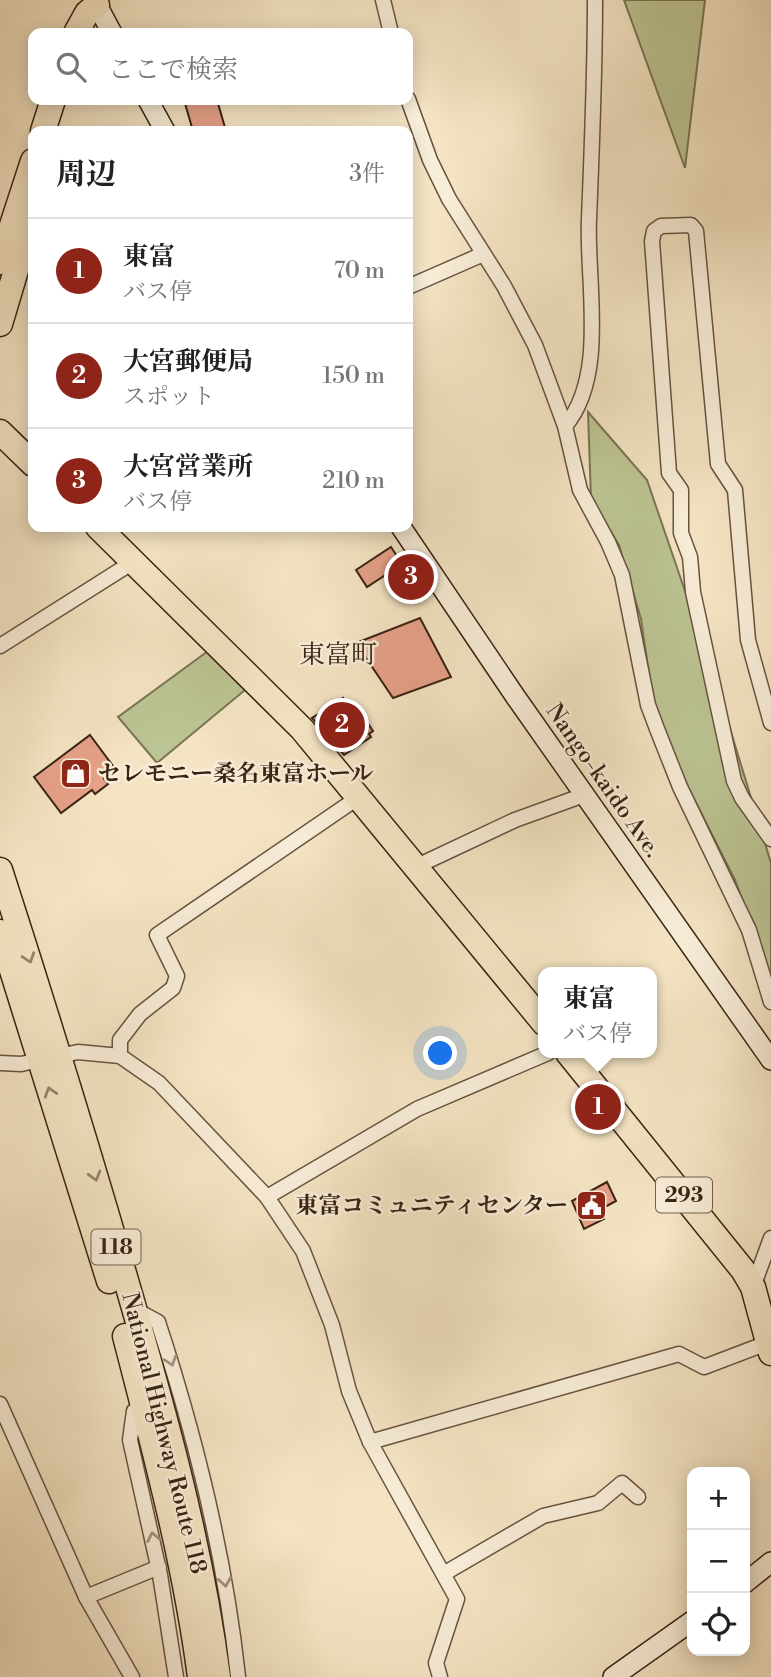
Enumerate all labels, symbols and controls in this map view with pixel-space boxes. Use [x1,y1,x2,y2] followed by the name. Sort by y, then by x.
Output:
[28,28,413,105] search box
[52,48,90,86] icon: search
[108,54,238,86] text: ここで検索
[56,156,116,194] text: 周辺
[349,160,385,188] text: 3件
[123,241,175,273] text: 東富
[73,257,85,285] text: 1
[334,257,385,285] text: 70 m
[123,278,192,306] text: バス停
[123,346,253,378] text: 大宮郵便局
[72,362,86,390] text: 2
[322,362,385,390] text: 150 m
[123,383,215,411] text: スポット
[123,451,253,483] text: 大宮営業所
[72,467,86,495] text: 3
[322,467,385,495] text: 210 m
[123,488,192,516] text: バス停
[388,551,434,603] pin: 3
[299,639,377,671] district label: 東富町
[540,698,667,863] street label: Nango-kaido Ave.
[319,699,365,751] pin: 2
[58,756,92,790] shop icon: セレモニー桑名東富ホール
[98,760,374,788] place label: セレモニー桑名東富ホール
[21,951,35,964] one-way arrow
[538,967,657,1058] popup
[563,983,615,1015] text: 東富
[563,1020,632,1048] text: バス停
[423,1036,457,1070] your location
[575,1081,621,1133] pin: 1
[43,1086,58,1098] one-way arrow
[87,1169,102,1181] one-way arrow
[656,1178,712,1212] road number: 293
[574,1188,608,1222] public building icon: 東富コミュニティセンター
[295,1192,568,1220] place label: 東富コミュニティセンター
[92,1230,140,1264] road number: 118
[115,1290,213,1577] street label: National Highway Route 118
[163,1354,177,1367] one-way arrow
[687,1467,750,1656] map controls
[687,1467,750,1530] button: +
[687,1530,750,1593] button: −
[146,1531,161,1543] one-way arrow
[217,1576,232,1588] one-way arrow
[687,1593,750,1656] button: locate

